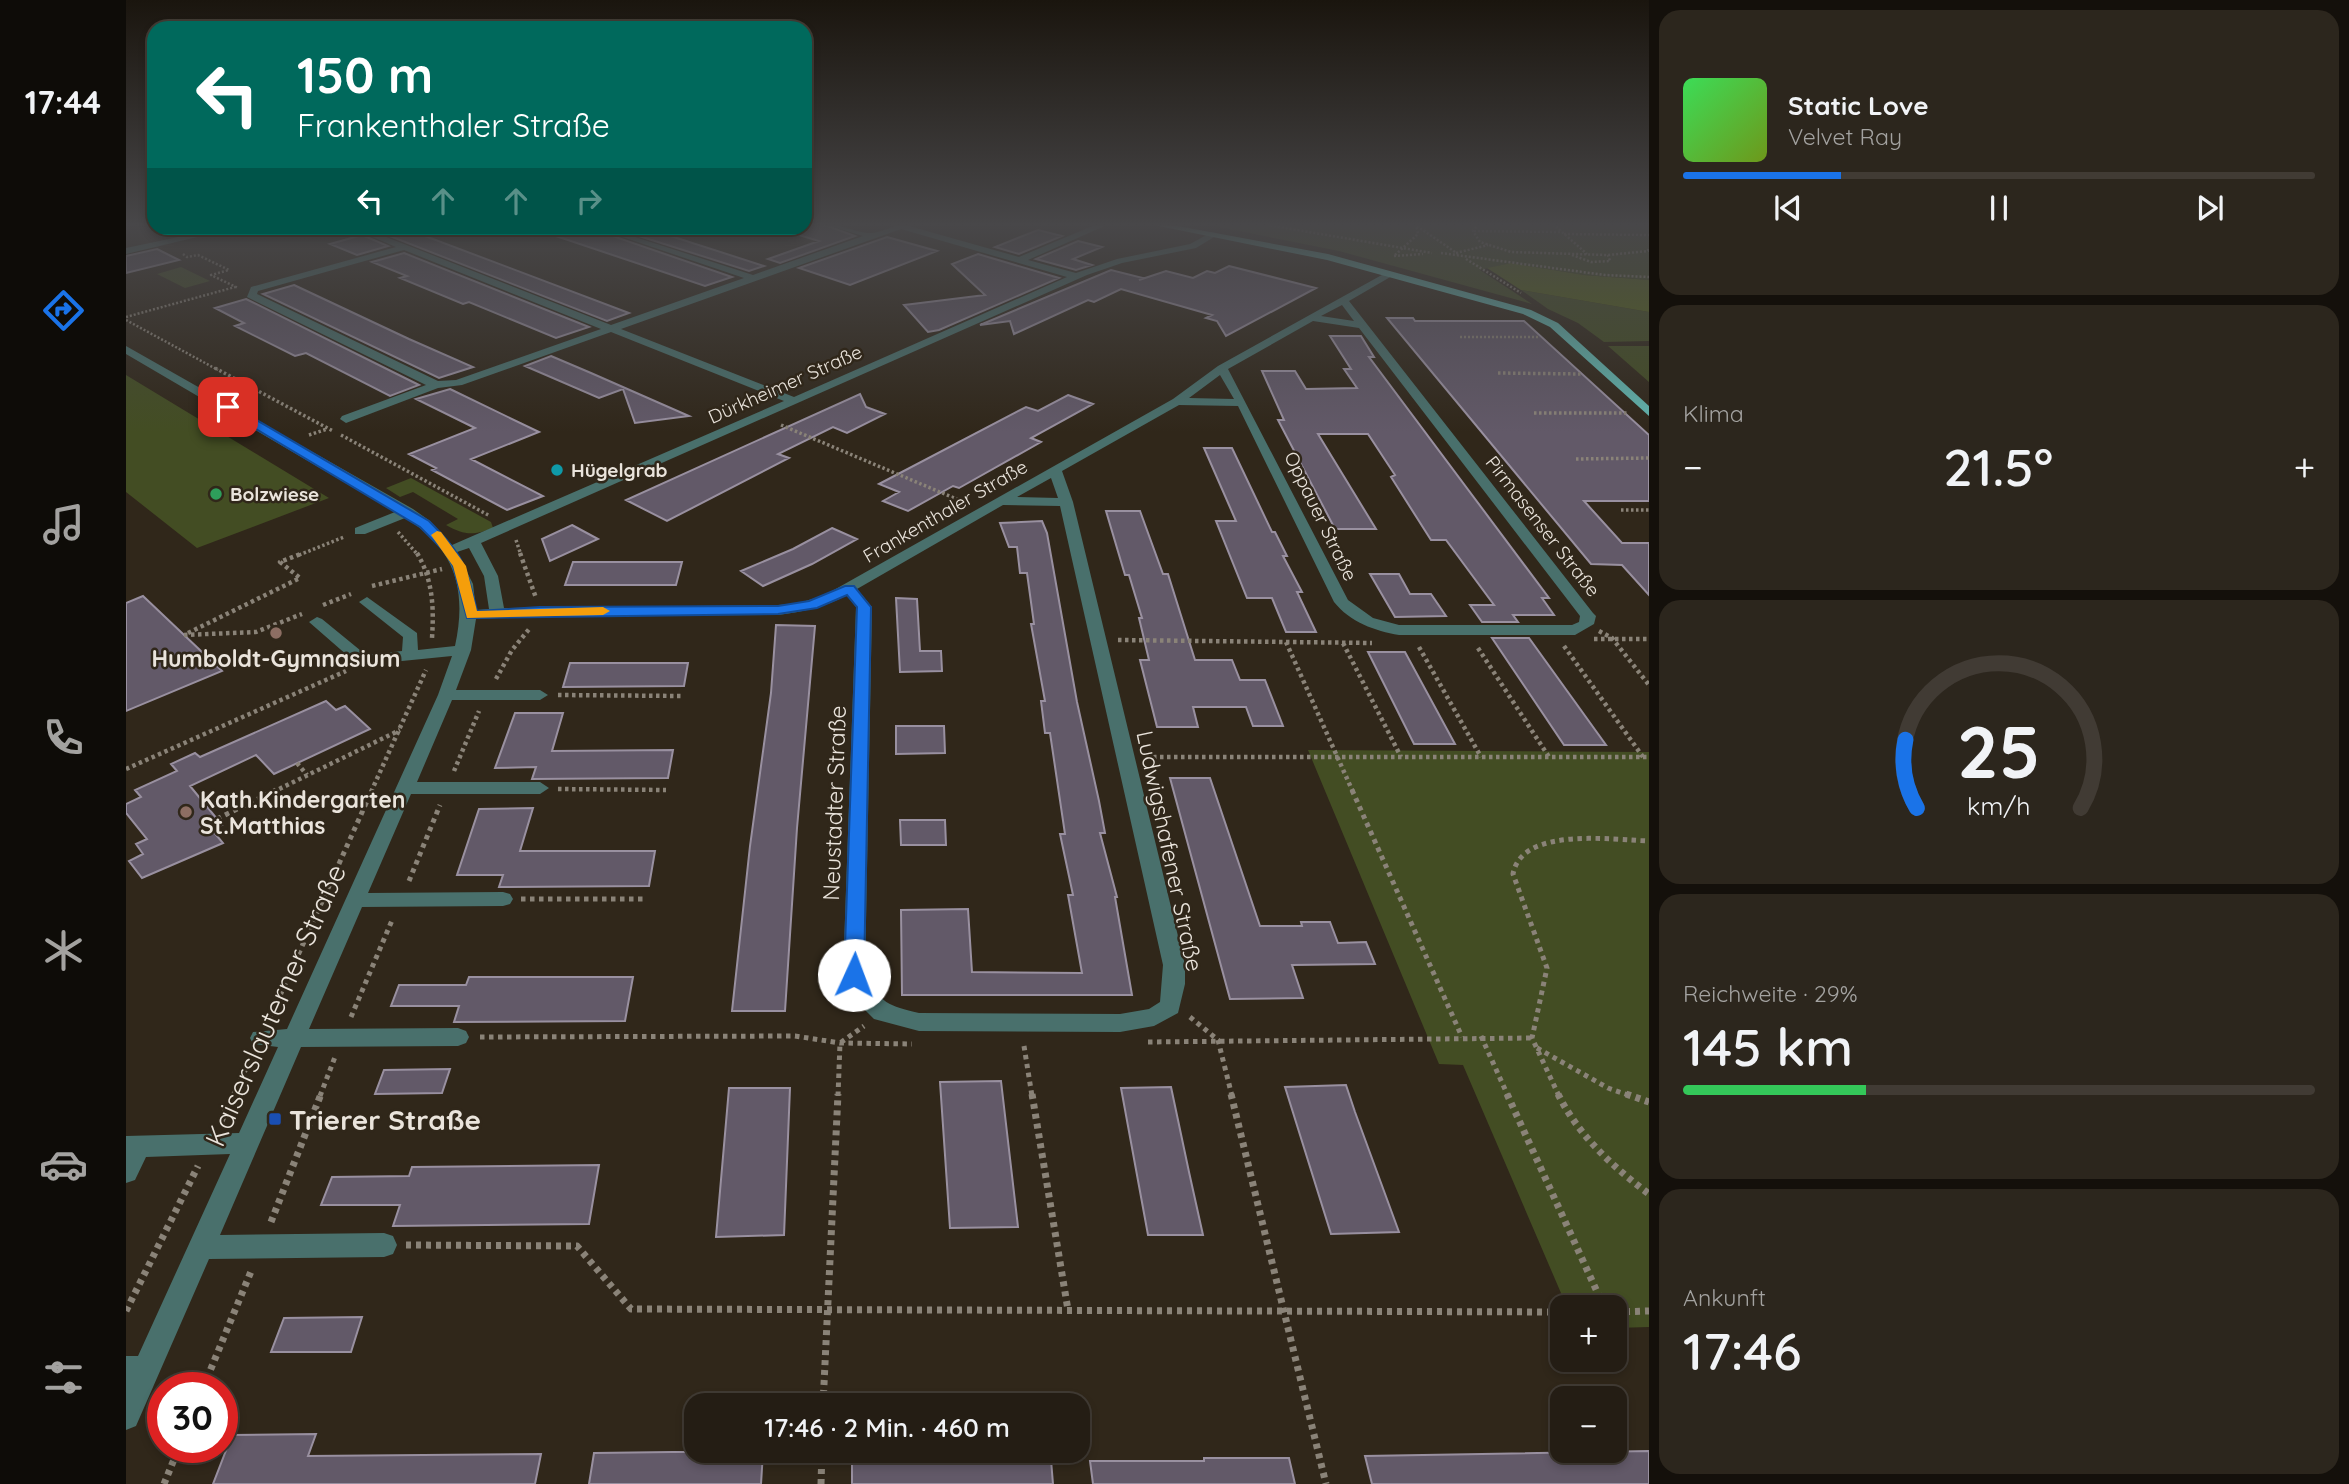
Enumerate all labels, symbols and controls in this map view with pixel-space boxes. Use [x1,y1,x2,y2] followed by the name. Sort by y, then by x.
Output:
[297,44,433,105] text: 150 m
[182,49,273,140] icon: left
[25,82,101,122] text: 17:44
[1788,89,1929,122] text: Static Love
[297,105,610,145] text: Frankenthaler Straße
[1788,122,1902,151] text: Velvet Ray
[351,182,389,220] icon: left
[424,182,462,220] icon: ahead
[497,182,535,220] icon: ahead
[570,182,608,220] icon: right
[1769,189,1807,227] icon: previous
[1980,189,2018,227] icon: pause
[2191,189,2229,227] icon: next
[39,286,88,335] icon: directions
[704,339,866,429] street label: Dürkheimer Straße
[198,377,258,437] pin
[209,388,247,426] icon: arrive
[1683,399,1744,428] text: Klima
[1943,434,2053,499] text: 21.5°
[1683,443,1703,491] text: −
[2294,443,2315,491] text: +
[1279,447,1363,585] street label: Oppauer Straße
[1481,451,1605,601] street label: Pirmasenser Straße
[859,454,1031,568] street label: Frankenthaler Straße
[571,458,668,482] place label: Hügelgrab
[549,462,565,478] marker: Hügelgrab
[230,482,319,506] place label: Bolzwiese
[208,486,224,502] marker: Bolzwiese
[39,500,88,549] icon: music
[268,625,284,641] marker: Humboldt-Gymnasium
[151,644,401,673] place label: Humboldt-Gymnasium
[816,705,852,901] street label: Neustadter Straße
[1957,705,2041,796] text: 25
[39,713,88,762] icon: phone
[1130,728,1210,974] street label: Ludwigshafener Straße
[200,785,406,840] place label: Kath.Kindergarten St.Matthias
[1967,790,2031,821] text: km/h
[178,804,194,820] marker: Kath.Kindergarten St.Matthias
[197,858,353,1152] street label: Kaiserslauterner Straße
[39,926,88,975] icon: climate
[817,938,891,1012] position arrow
[1683,979,1858,1008] text: Reichweite · 29%
[1683,1014,1853,1079] text: 145 km
[289,1102,481,1137] place label: Trierer Straße
[267,1111,283,1127] marker: Trierer Straße
[39,1140,88,1189] icon: car
[1683,1283,1766,1312] text: Ankunft
[1550,1295,1627,1463] map controls
[1550,1295,1627,1372] button: +
[1683,1318,1802,1383] text: 17:46
[39,1353,88,1402] icon: filters
[147,1372,238,1463] speed limit sign: 30
[1550,1386,1627,1463] button: −
[764,1411,1010,1444] text: 17:46 · 2 Min. · 460 m

